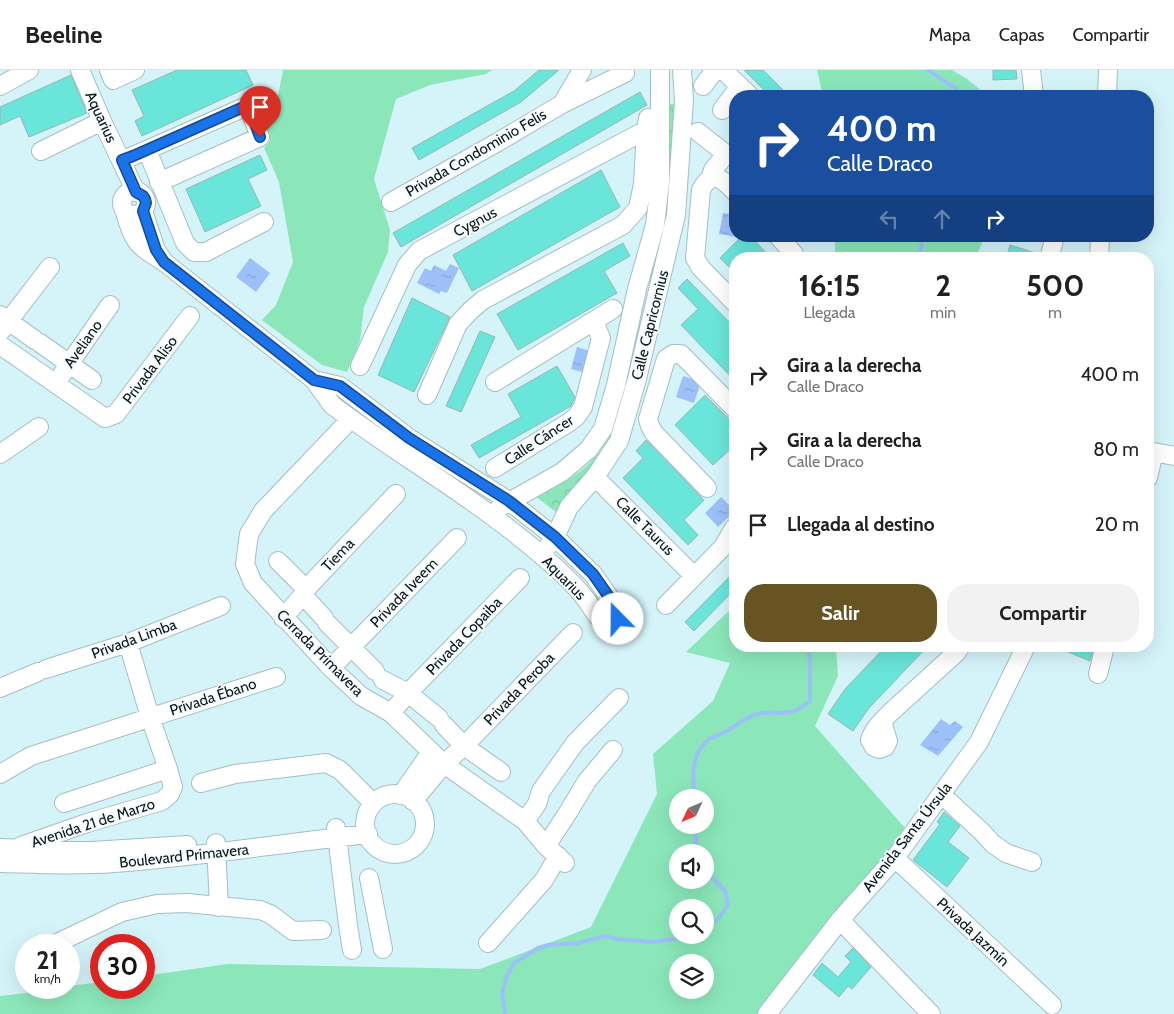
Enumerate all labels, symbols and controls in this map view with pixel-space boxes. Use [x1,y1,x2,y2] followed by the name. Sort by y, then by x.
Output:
[25,20,102,49] text: Beeline
[929,24,971,46] text: Mapa
[999,24,1045,46] text: Capas
[1073,24,1149,46] text: Compartir
[239,86,281,137] pin
[81,89,121,145] street label: Aquarius
[246,93,274,121] icon: arrive
[403,105,549,201] street label: Privada Condominio Felis
[827,107,936,150] text: 400 m
[744,110,809,175] icon: right
[827,150,933,177] text: Calle Draco
[450,203,500,241] street label: Cygnus
[875,205,903,233] icon: left
[928,205,956,233] icon: ahead
[981,205,1009,233] icon: right
[799,267,860,304] text: 16:15
[935,267,951,304] text: 2
[1026,267,1084,304] text: 500
[628,268,672,382] street label: Calle Capricornius
[803,303,856,322] text: Llegada
[930,303,956,322] text: min
[1048,303,1062,322] text: m
[60,317,106,371] street label: Aveliano
[119,333,181,407] street label: Privada Aliso
[787,354,922,377] text: Gira a la derecha
[744,361,772,389] icon: right
[1081,363,1139,386] text: 400 m
[787,377,864,396] text: Calle Draco
[501,411,577,469] street label: Calle Cáncer
[787,429,922,452] text: Gira a la derecha
[744,436,772,464] icon: right
[1093,438,1139,461] text: 80 m
[787,452,864,471] text: Calle Draco
[612,493,678,559] street label: Calle Taurus
[744,511,772,539] icon: arrive
[787,513,934,536] text: Llegada al destino
[1095,513,1139,536] text: 20 m
[318,534,359,575] street label: Tiema
[538,552,590,604] street label: Aquarius
[367,555,441,631] street label: Privada Iveem
[744,584,937,642] button: Salir
[947,584,1139,642] button: Compartir
[591,592,643,644] position arrow
[422,593,506,679] street label: Privada Copaiba
[273,606,368,701] street label: Cerrada Primavera
[89,615,180,663] street label: Privada Limba
[480,648,559,729] street label: Privada Peroba
[167,674,259,720] street label: Privada Ébano
[858,777,956,895] street label: Avenida Santa Úrsula
[669,789,714,834] north arrow
[669,789,714,999] map controls
[29,795,157,851] street label: Avenida 21 de Marzo
[118,840,250,872] street label: Boulevard Primavera
[669,844,714,889] button: sound
[933,894,1013,970] street label: Privada Jazmín
[669,899,714,944] button: search
[90,934,155,999] speed limit sign: 30
[36,945,59,975] text: 21
[669,954,714,999] button: layers
[34,971,61,986] text: km/h

